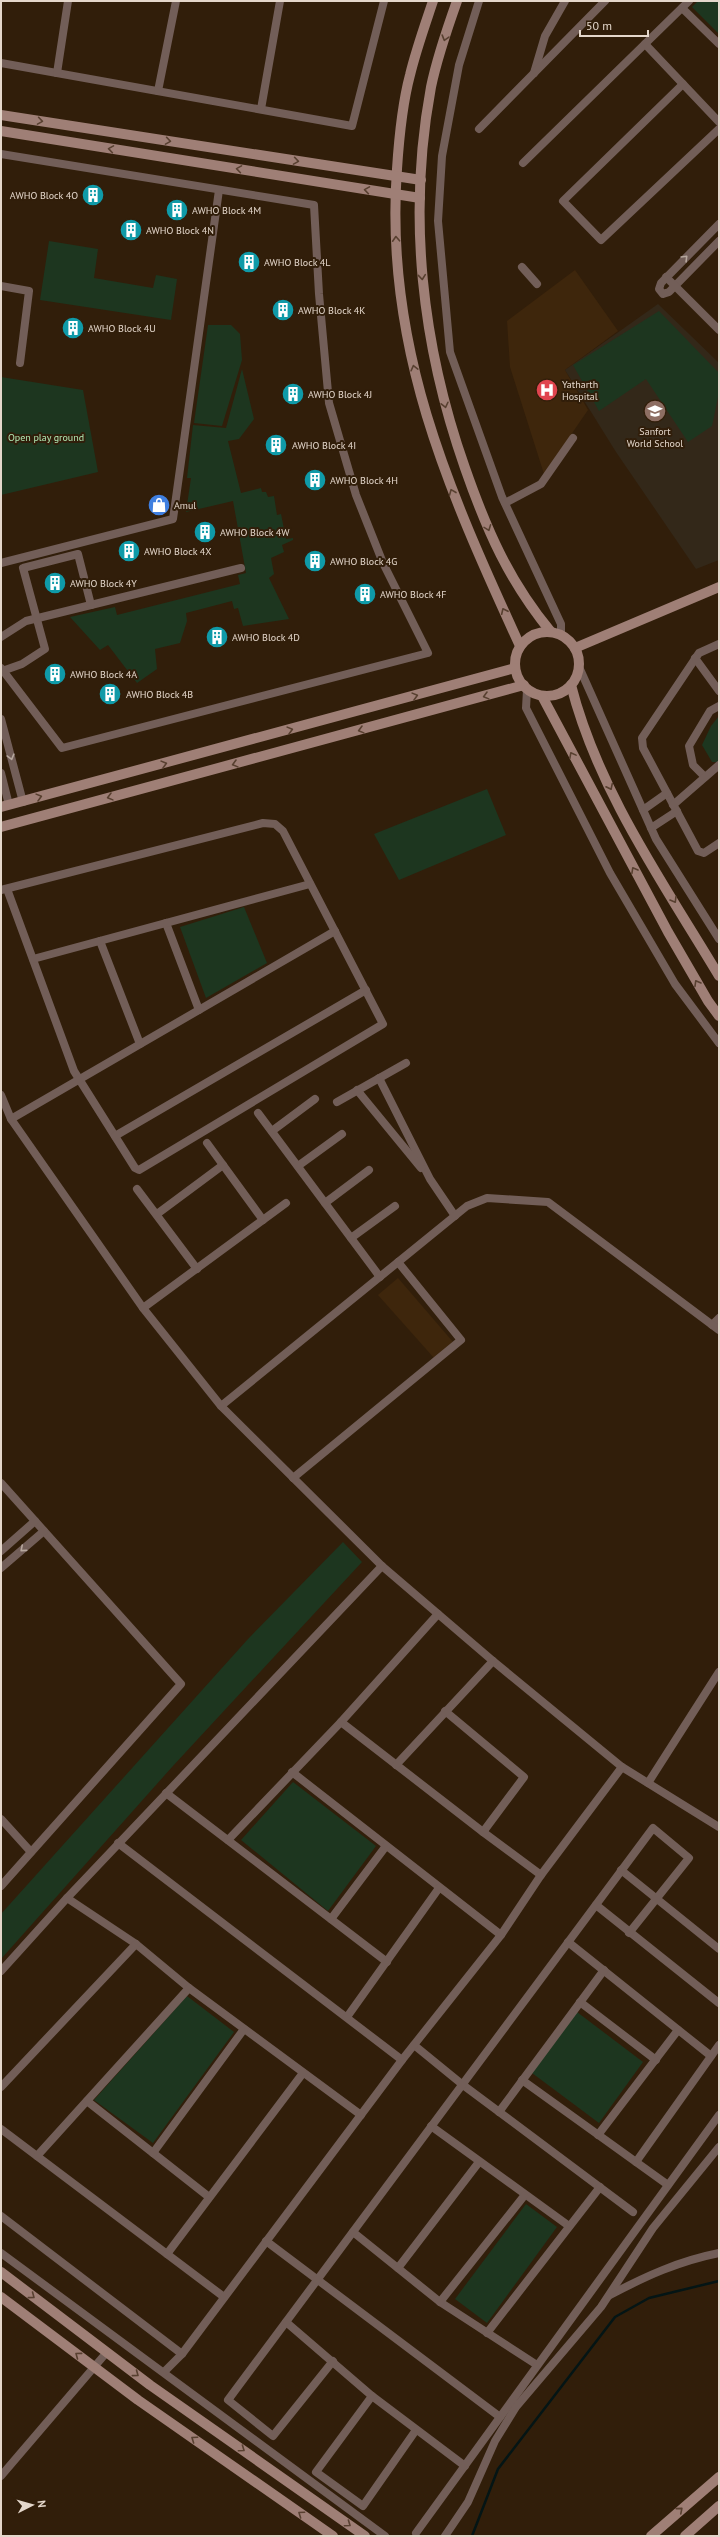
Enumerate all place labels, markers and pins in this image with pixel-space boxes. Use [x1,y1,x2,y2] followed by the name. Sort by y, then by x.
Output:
[80,182,106,208] building icon: AWHO Block 4O
[10,189,78,202] place label: AWHO Block 4O
[164,197,190,223] building icon: AWHO Block 4M
[192,204,261,217] place label: AWHO Block 4M
[118,217,144,243] building icon: AWHO Block 4N
[146,224,214,237] place label: AWHO Block 4N
[236,249,262,275] building icon: AWHO Block 4L
[264,256,331,269] place label: AWHO Block 4L
[270,297,296,323] building icon: AWHO Block 4K
[298,304,365,317] place label: AWHO Block 4K
[60,315,86,341] building icon: AWHO Block 4U
[88,322,156,335] place label: AWHO Block 4U
[534,377,560,403] hospital icon: Yatharth Hospital
[562,378,598,403] place label: Yatharth Hospital
[280,381,306,407] building icon: AWHO Block 4J
[308,388,372,401] place label: AWHO Block 4J
[642,398,668,424] school or university icon: Sanfort World School
[627,425,683,450] place label: Sanfort World School
[263,432,289,458] building icon: AWHO Block 4I
[292,439,356,452] place label: AWHO Block 4I
[302,467,328,493] building icon: AWHO Block 4H
[330,474,398,487] place label: AWHO Block 4H
[146,492,172,518] shop icon: Amul
[174,499,196,512] place label: Amul
[192,519,218,545] building icon: AWHO Block 4W
[220,526,290,539] place label: AWHO Block 4W
[116,538,142,564] building icon: AWHO Block 4X
[144,545,212,558] place label: AWHO Block 4X
[302,548,328,574] building icon: AWHO Block 4G
[330,555,397,568] place label: AWHO Block 4G
[42,570,68,596] building icon: AWHO Block 4Y
[70,577,137,590] place label: AWHO Block 4Y
[352,581,378,607] building icon: AWHO Block 4F
[380,588,447,601] place label: AWHO Block 4F
[204,624,230,650] building icon: AWHO Block 4D
[232,631,300,644] place label: AWHO Block 4D
[42,661,68,687] building icon: AWHO Block 4A
[70,668,137,681] place label: AWHO Block 4A
[97,681,123,707] building icon: AWHO Block 4B
[126,688,193,701] place label: AWHO Block 4B

